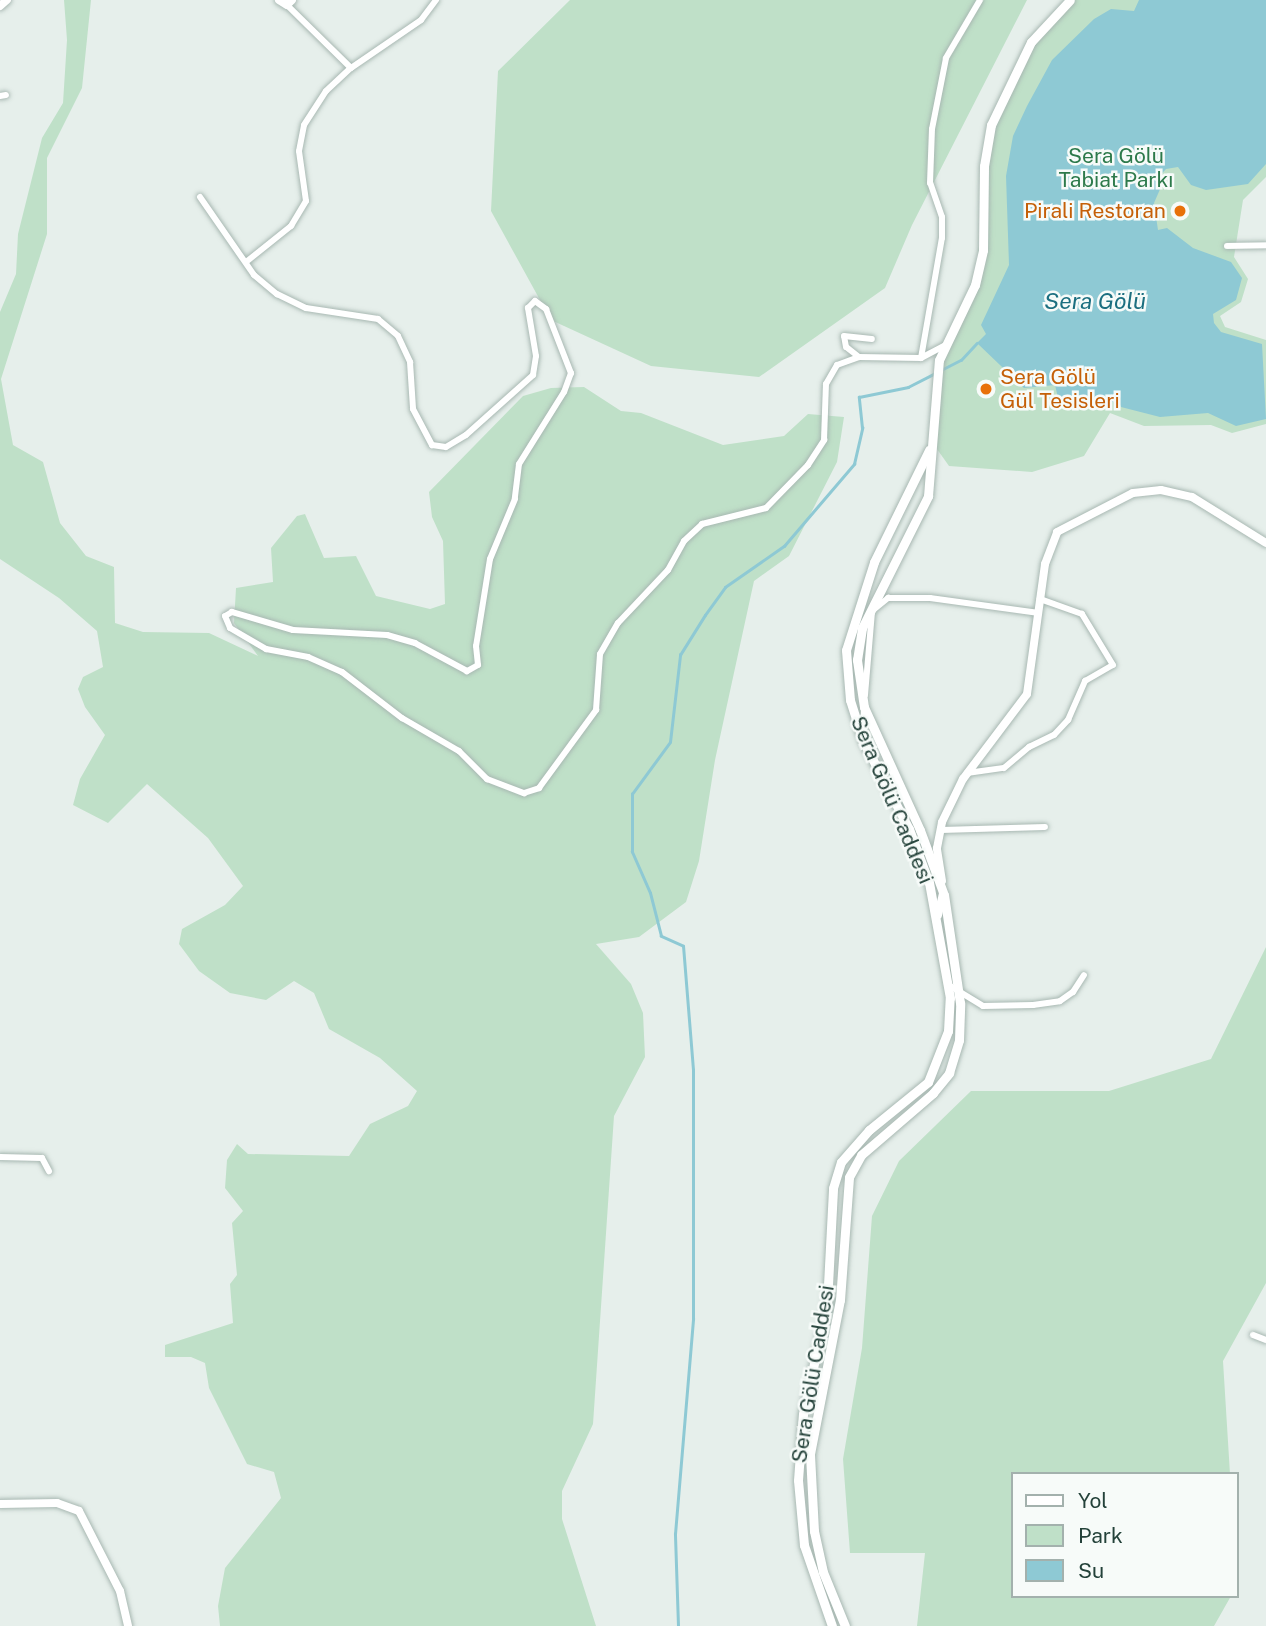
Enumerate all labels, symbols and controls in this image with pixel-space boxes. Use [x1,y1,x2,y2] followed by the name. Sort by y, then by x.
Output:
[1059,143,1173,193] park label: Sera Gölü Tabiat Parkı
[1024,198,1166,224] place label: Pirali Restoran
[1172,203,1188,219] marker: Pirali Restoran
[1044,287,1146,315] water label: Sera Gölü
[1000,364,1120,414] place label: Sera Gölü Gül Tesisleri
[978,381,994,397] marker: Sera Gölü Gül Tesisleri
[845,712,939,888] street label: Sera Gölü Caddesi
[786,1283,840,1465] street label: Sera Gölü Caddesi
[1010,1472,1238,1598] legend
[1078,1488,1108,1513] text: Yol
[1078,1523,1123,1548] text: Park
[1078,1558,1104,1583] text: Su

